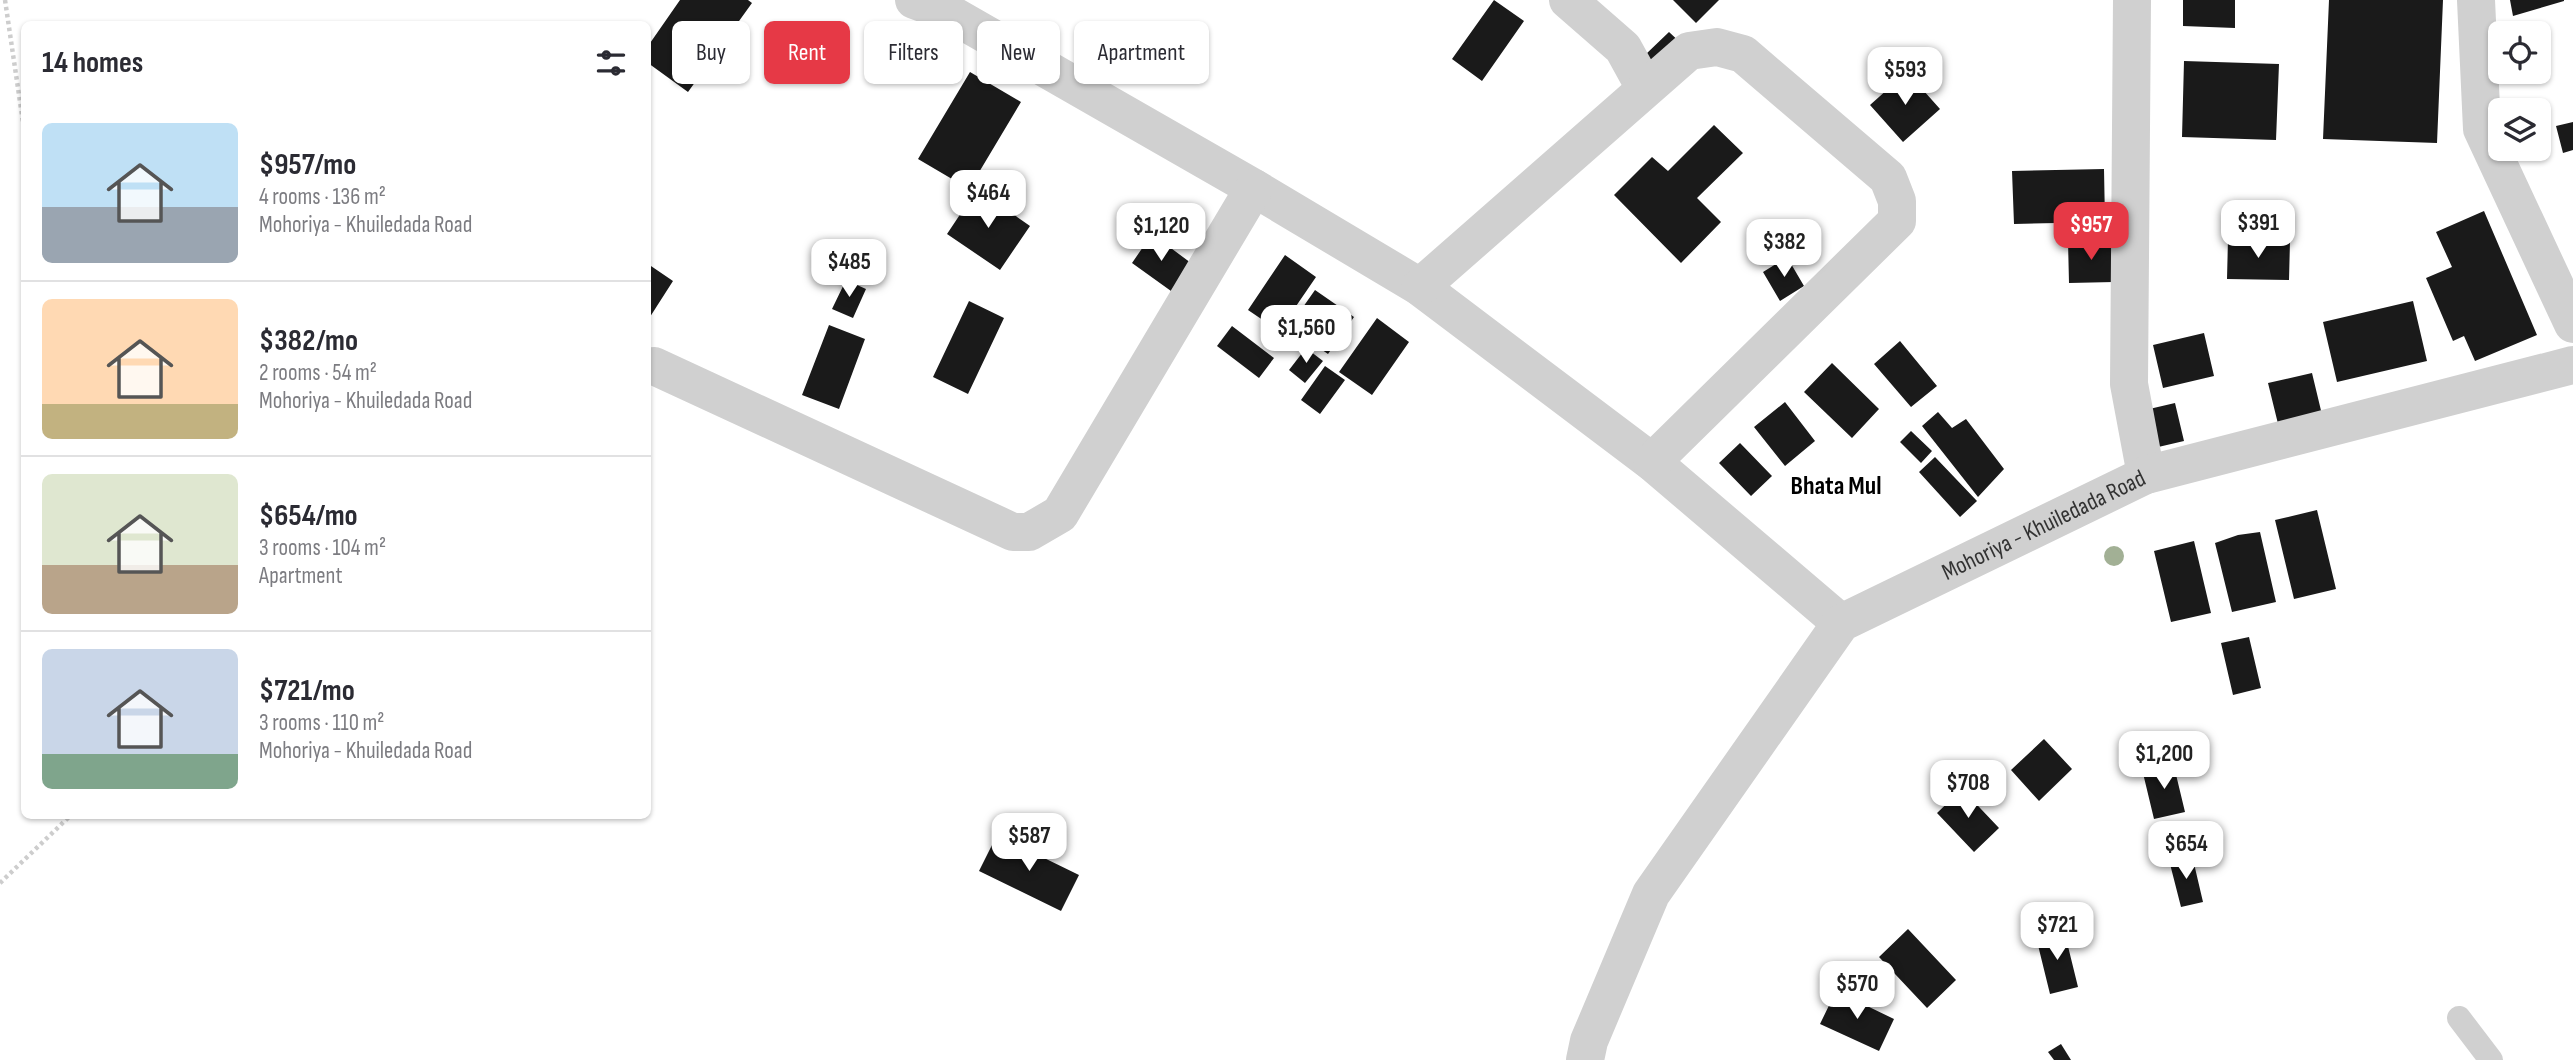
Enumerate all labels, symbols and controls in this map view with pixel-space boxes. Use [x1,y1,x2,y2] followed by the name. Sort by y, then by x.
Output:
[672,21,750,84] chip: Buy
[764,21,850,84] chip: Rent
[864,21,963,84] chip: Filters
[977,21,1060,84] chip: New
[1074,21,1209,84] chip: Apartment
[2488,21,2551,161] map controls
[2488,21,2551,84] button: locate
[592,44,630,82] icon: filters
[42,45,143,81] text: 14 homes
[1864,48,1946,107] pin: $593
[1883,56,1927,84] text: $593
[2488,98,2551,161] button: layers
[259,147,356,183] text: $957/mo
[98,151,182,235] icon: home
[947,170,1029,230] pin: $464
[966,179,1010,207] text: $464
[259,183,386,211] text: 4 rooms · 136 m²
[2217,201,2299,260] pin: $391
[2050,202,2132,262] pin: $957
[1104,204,1218,263] pin: $1,120
[2237,209,2279,237] text: $391
[259,211,472,239] text: Mohoriya - Khuiledada Road
[2070,211,2112,239] text: $957
[1132,212,1190,240] text: $1,120
[1743,219,1825,279] pin: $382
[1762,228,1806,256] text: $382
[808,240,890,299] pin: $485
[827,248,871,276] text: $485
[1249,306,1363,365] pin: $1,560
[1277,314,1335,342] text: $1,560
[259,323,358,359] text: $382/mo
[98,327,182,411] icon: home
[259,359,377,387] text: 2 rooms · 54 m²
[259,387,472,415] text: Mohoriya - Khuiledada Road
[1937,463,2150,586] street label: Mohoriya - Khuiledada Road
[1791,471,1881,502] district label: Bhata Mul
[259,498,358,534] text: $654/mo
[98,502,182,586] icon: home
[259,534,386,562] text: 3 rooms · 104 m²
[259,562,343,590] text: Apartment
[259,673,355,709] text: $721/mo
[98,677,182,761] icon: home
[259,709,384,737] text: 3 rooms · 110 m²
[2107,732,2221,791] pin: $1,200
[259,737,472,765] text: Mohoriya - Khuiledada Road
[2135,740,2193,768] text: $1,200
[1927,760,2009,820] pin: $708
[1946,769,1990,797] text: $708
[988,814,1070,873] pin: $587
[1008,822,1050,850] text: $587
[2145,822,2227,881] pin: $654
[2164,830,2208,858] text: $654
[2016,902,2098,962] pin: $721
[2037,911,2077,939] text: $721
[1816,962,1898,1021] pin: $570
[1836,970,1878,998] text: $570

